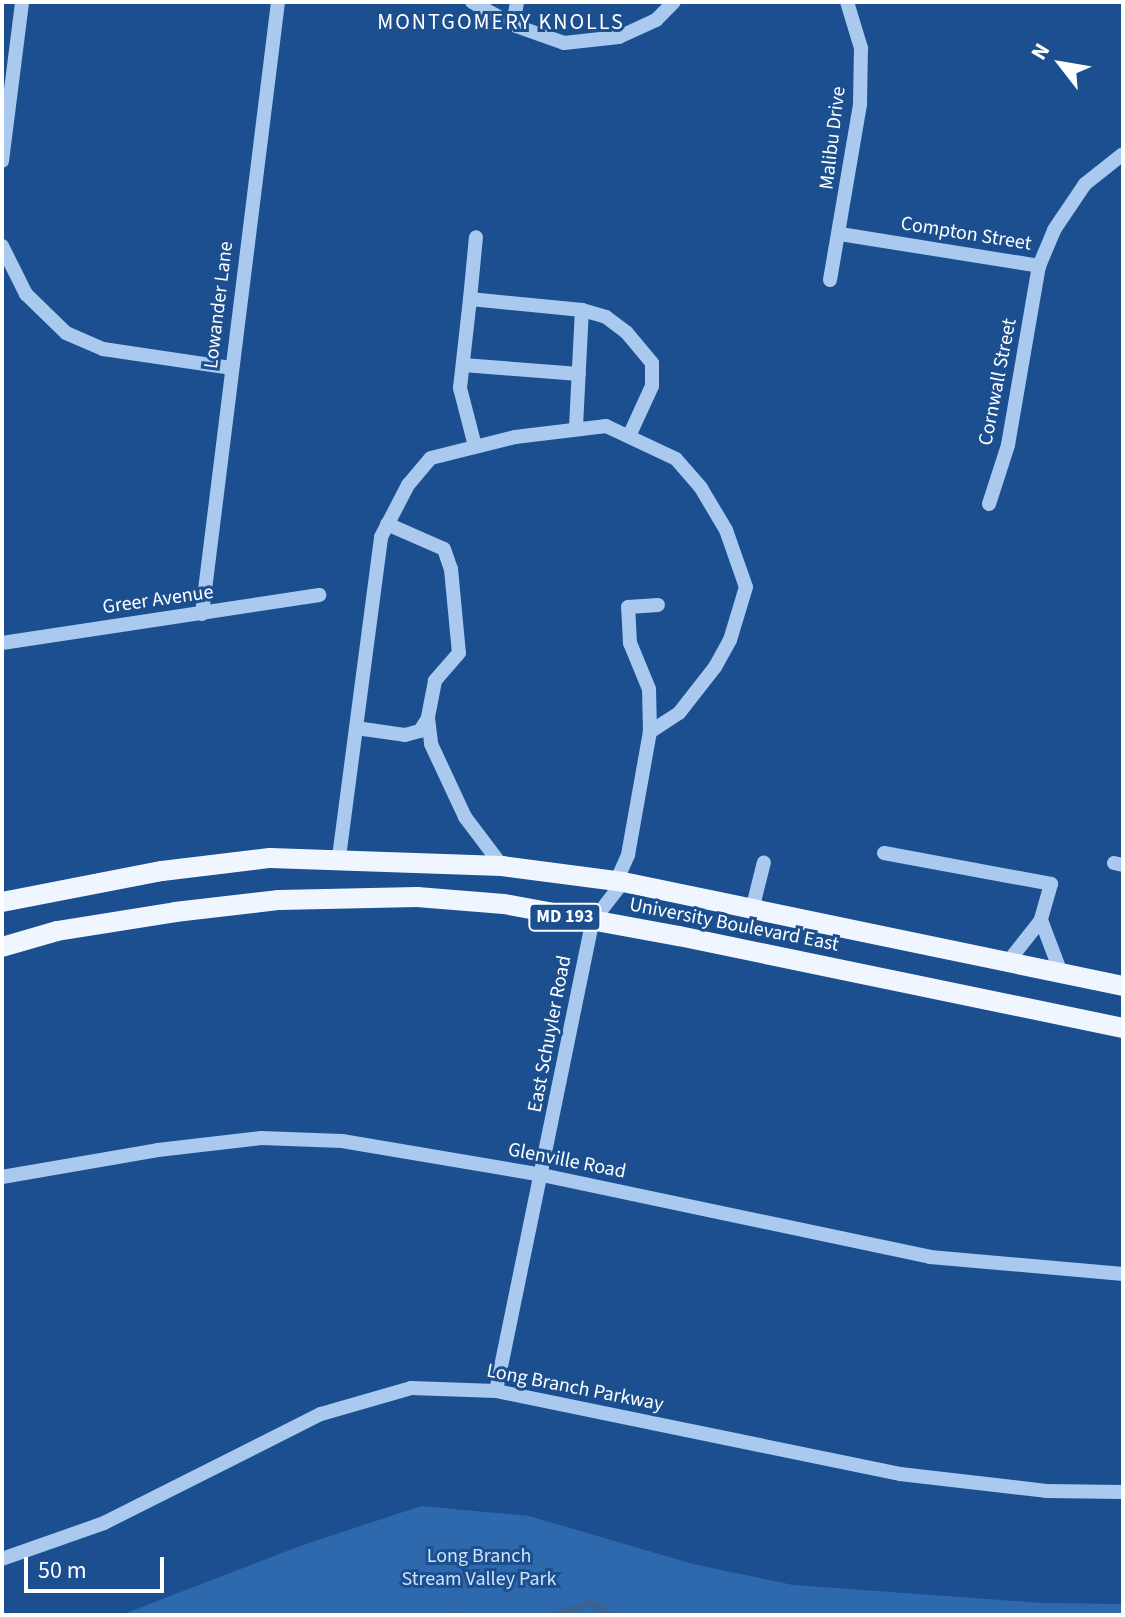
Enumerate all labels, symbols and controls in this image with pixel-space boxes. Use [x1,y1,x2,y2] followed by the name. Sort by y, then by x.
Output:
[377,10,625,36] district label: MONTGOMERY KNOLLS
[1021,24,1101,104] north arrow
[1023,37,1058,66] text: N
[815,85,851,191] street label: Malibu Drive
[899,212,1033,256] street label: Compton Street
[199,240,239,370] street label: Lowander Lane
[974,317,1022,447] street label: Cornwall Street
[101,580,215,620] street label: Greer Avenue
[627,893,841,957] street label: University Boulevard East
[527,903,603,931] road number: MD 193
[523,954,577,1114] street label: East Schuyler Road
[506,1138,628,1184] street label: Glenville Road
[485,1359,665,1417] street label: Long Branch Parkway
[28,1541,168,1591] scale bar
[402,1544,556,1591] park label: Long Branch Stream Valley Park
[38,1553,87,1588] text: 50 m

